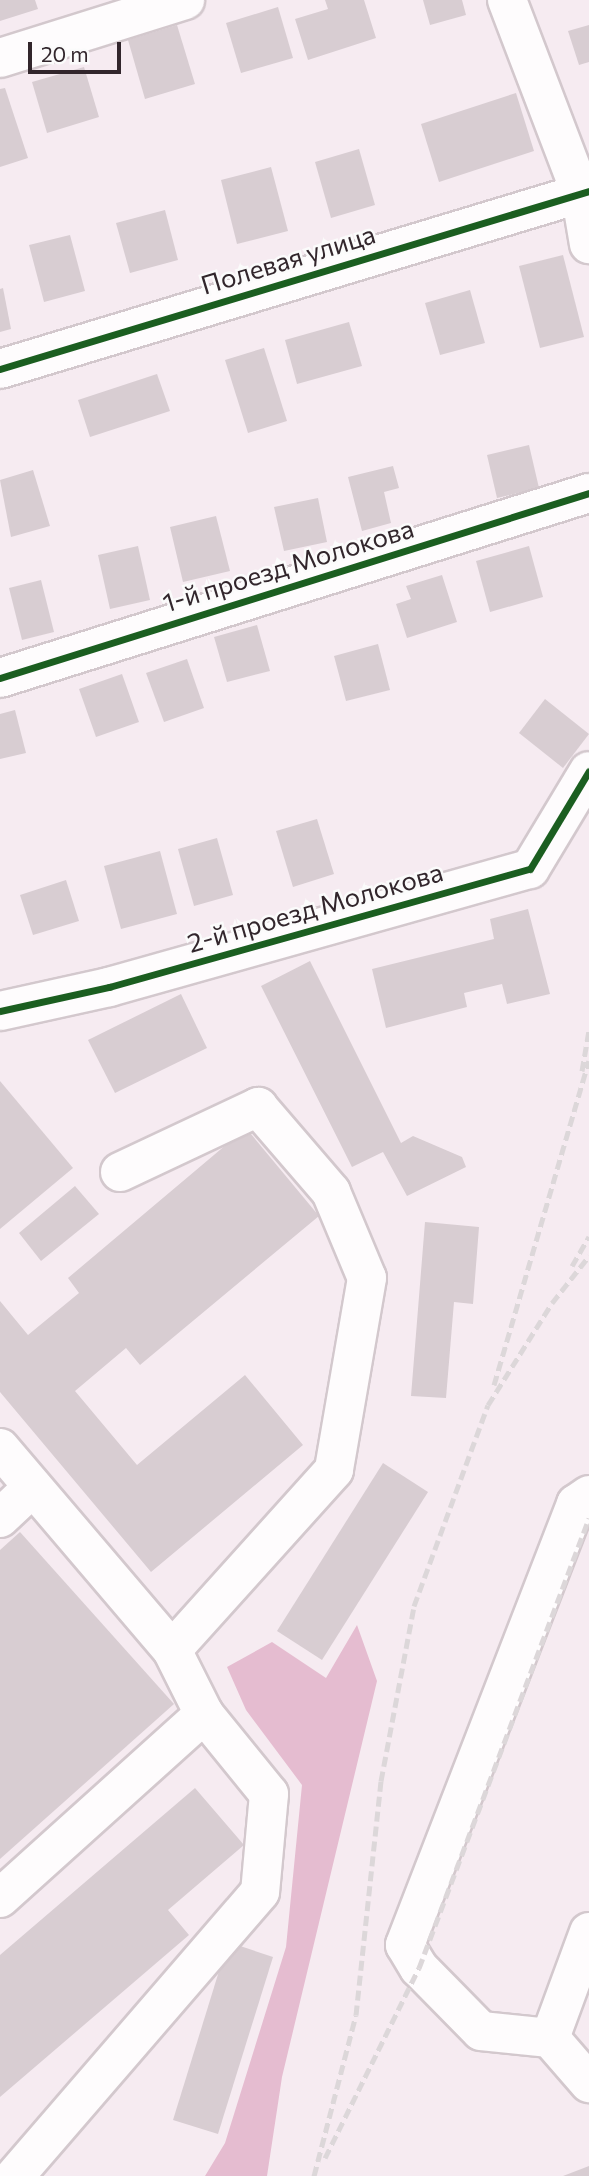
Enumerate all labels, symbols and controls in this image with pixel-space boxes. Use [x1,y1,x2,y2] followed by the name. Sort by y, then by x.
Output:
[32,28,124,72] scale bar
[41,41,89,66] text: 20 m
[197,218,379,300] street label: Полевая улица
[159,512,417,618] street label: 1-й проезд Молокова
[184,856,446,958] street label: 2-й проезд Молокова

